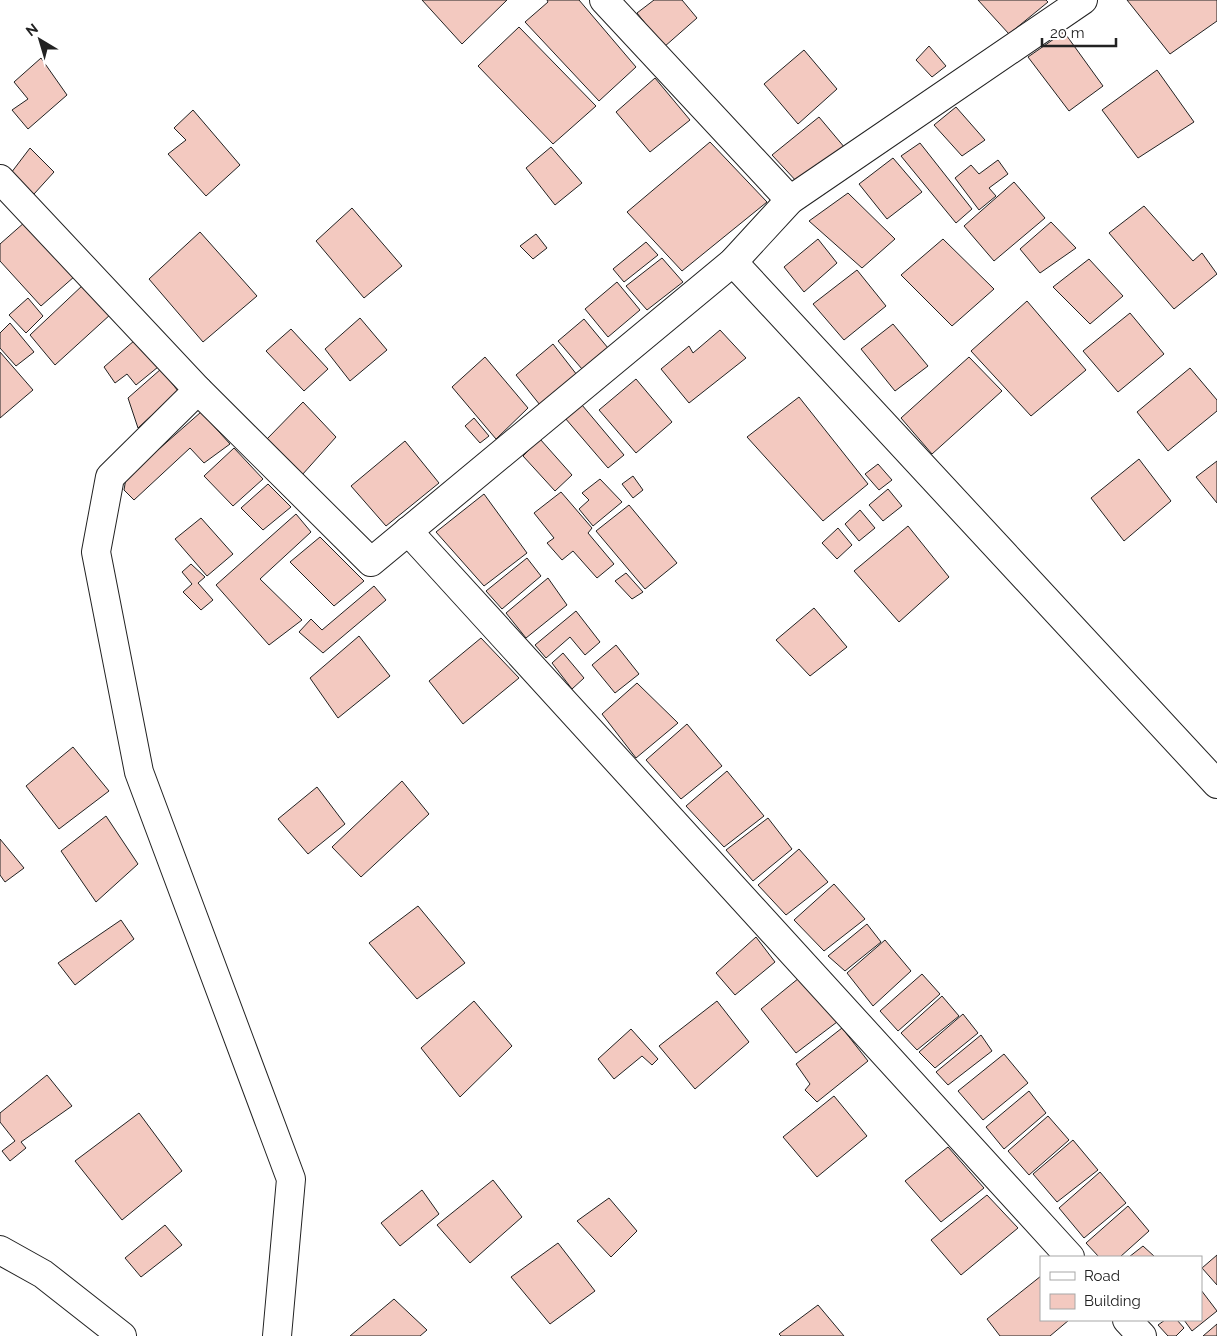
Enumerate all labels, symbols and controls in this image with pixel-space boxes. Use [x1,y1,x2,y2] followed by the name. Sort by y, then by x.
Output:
[15,15,65,65] north arrow
[1042,15,1116,47] scale bar
[23,20,41,39] text: N
[1050,24,1085,42] text: 20 m
[1040,1256,1202,1321] legend
[1084,1267,1120,1285] text: Road
[1084,1292,1141,1310] text: Building

